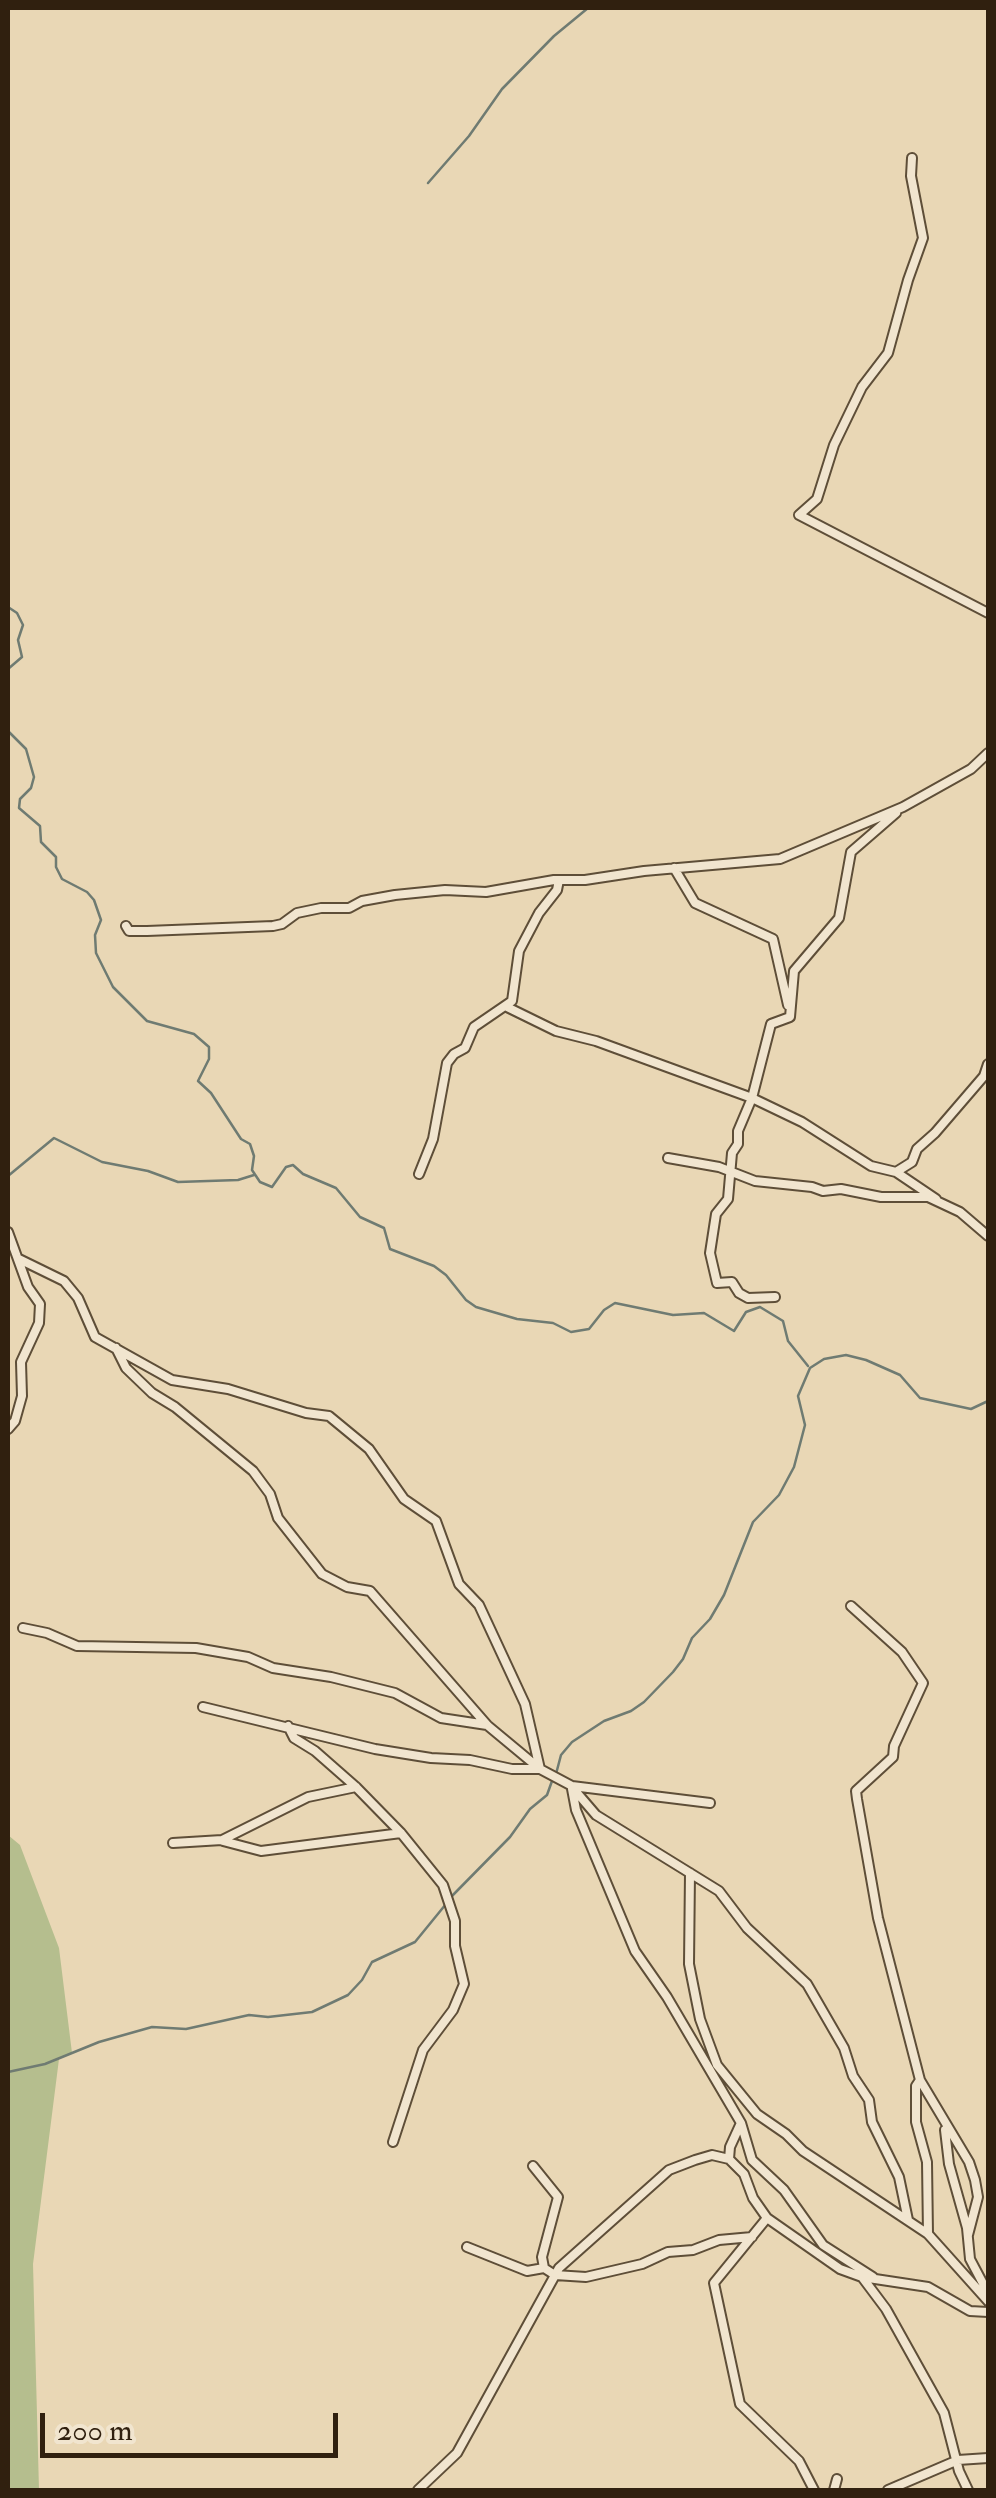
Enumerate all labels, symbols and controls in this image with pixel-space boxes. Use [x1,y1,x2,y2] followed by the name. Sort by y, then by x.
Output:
[45,2393,342,2455] scale bar
[57,2412,133,2449] text: 200 m

